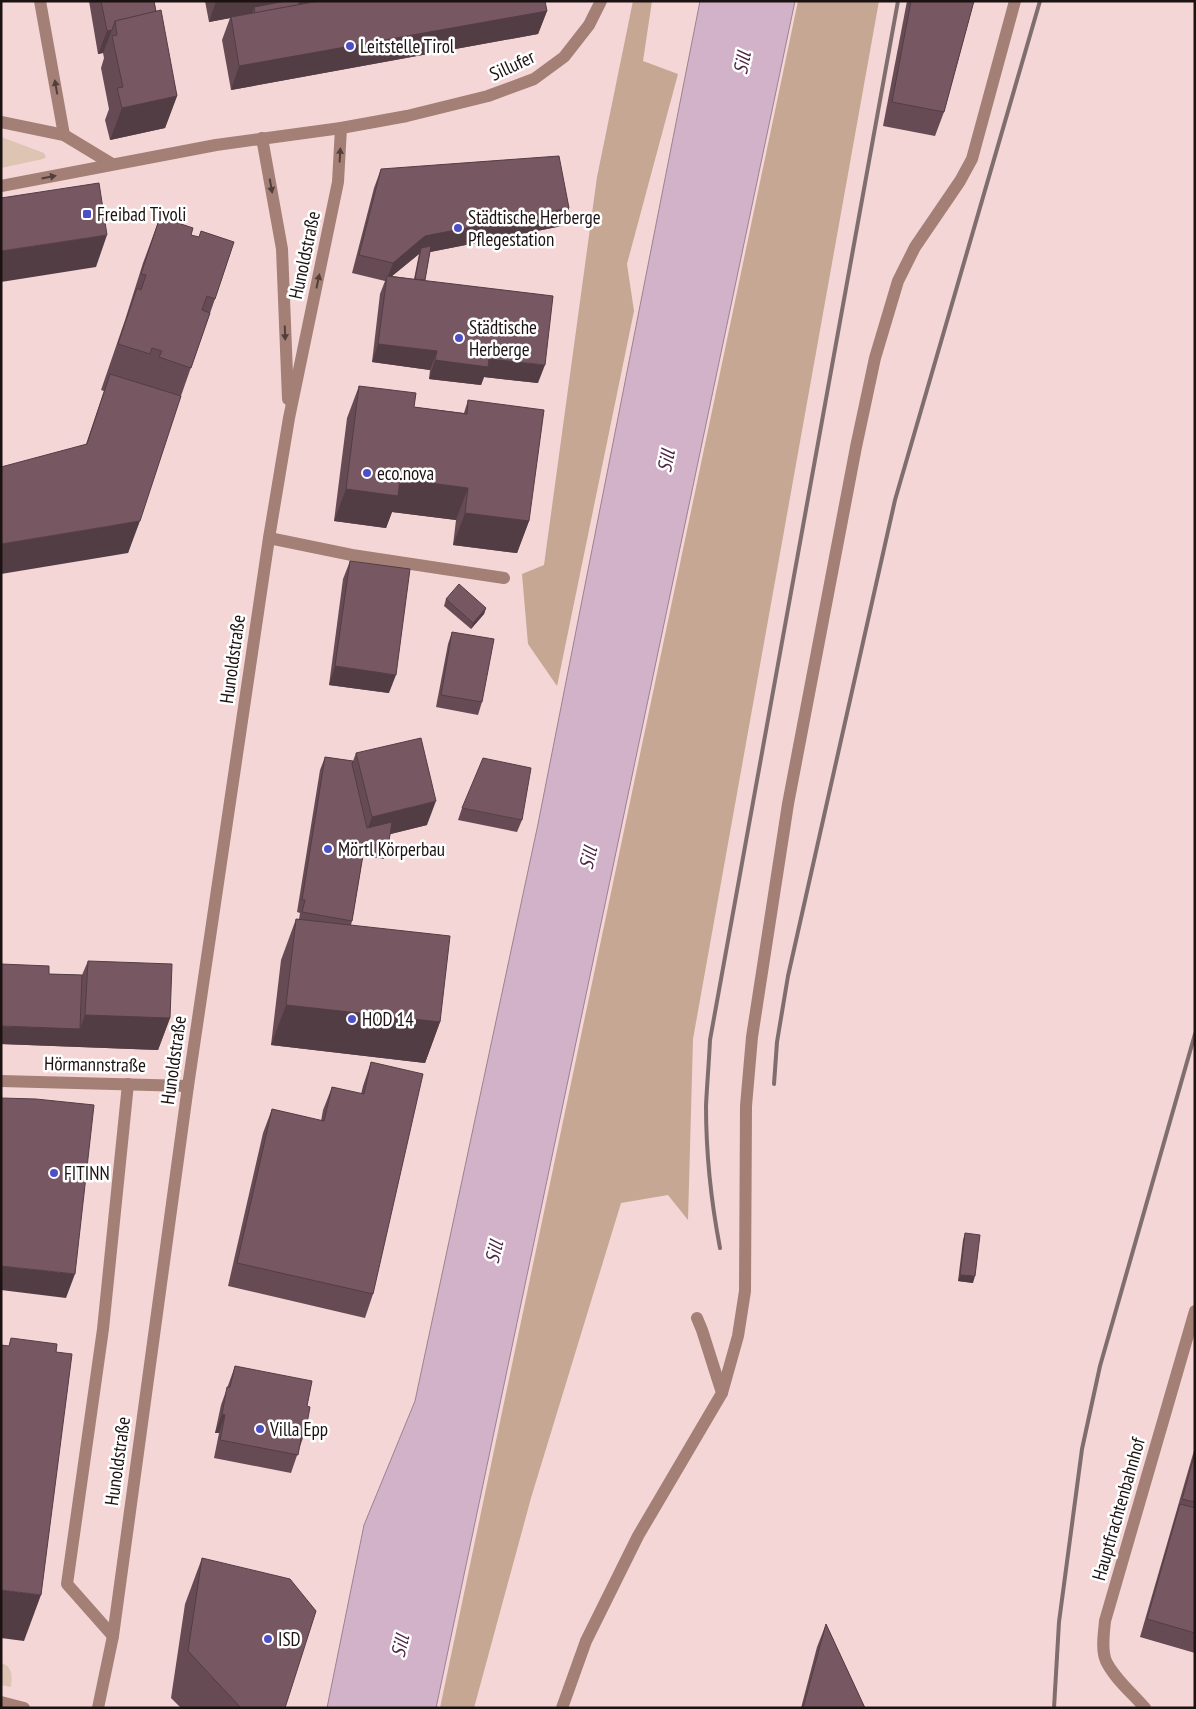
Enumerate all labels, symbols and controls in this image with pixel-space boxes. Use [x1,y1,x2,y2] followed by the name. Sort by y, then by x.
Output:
[360,34,455,58] place label: Leitstelle Tirol
[344,40,356,52] marker: Leitstelle Tirol
[486,44,539,86] street label: Sillufer
[727,47,757,76] water label: Sill
[51,79,59,95] one-way arrow
[336,147,344,163] one-way arrow
[41,172,57,180] one-way arrow
[267,179,275,195] one-way arrow
[97,202,186,226] place label: Freibad Tivoli
[468,205,601,251] place label: Städtische Herberge Pflegestation
[81,208,93,220] marker: Freibad Tivoli
[283,209,325,301] street label: Hunoldstraße
[452,222,464,234] marker: Städtische Herberge Pflegestation
[315,273,323,289] one-way arrow
[469,315,537,361] place label: Städtische Herberge
[282,325,290,341] one-way arrow
[453,332,465,344] marker: Städtische Herberge
[651,445,681,474] water label: Sill
[377,461,434,485] place label: eco.nova
[361,467,373,479] marker: eco.nova
[214,613,250,705] street label: Hunoldstraße
[338,837,445,861] place label: Mörtl Körperbau
[573,842,604,872] water label: Sill
[322,843,334,855] marker: Mörtl Körperbau
[362,1007,414,1031] place label: HOD 14
[346,1013,358,1025] marker: HOD 14
[155,1014,191,1106] street label: Hunoldstraße
[44,1051,146,1077] street label: Hörmannstraße
[64,1161,110,1185] place label: FITINN
[48,1167,60,1179] marker: FITINN
[479,1236,510,1266] water label: Sill
[99,1415,135,1507] street label: Hunoldstraße
[269,1417,328,1441] place label: Villa Epp
[254,1423,266,1435] marker: Villa Epp
[1086,1434,1150,1583] street label: Hauptfrachtenbahnhof
[278,1627,301,1651] place label: ISD
[385,1630,416,1660] water label: Sill
[262,1633,274,1645] marker: ISD

